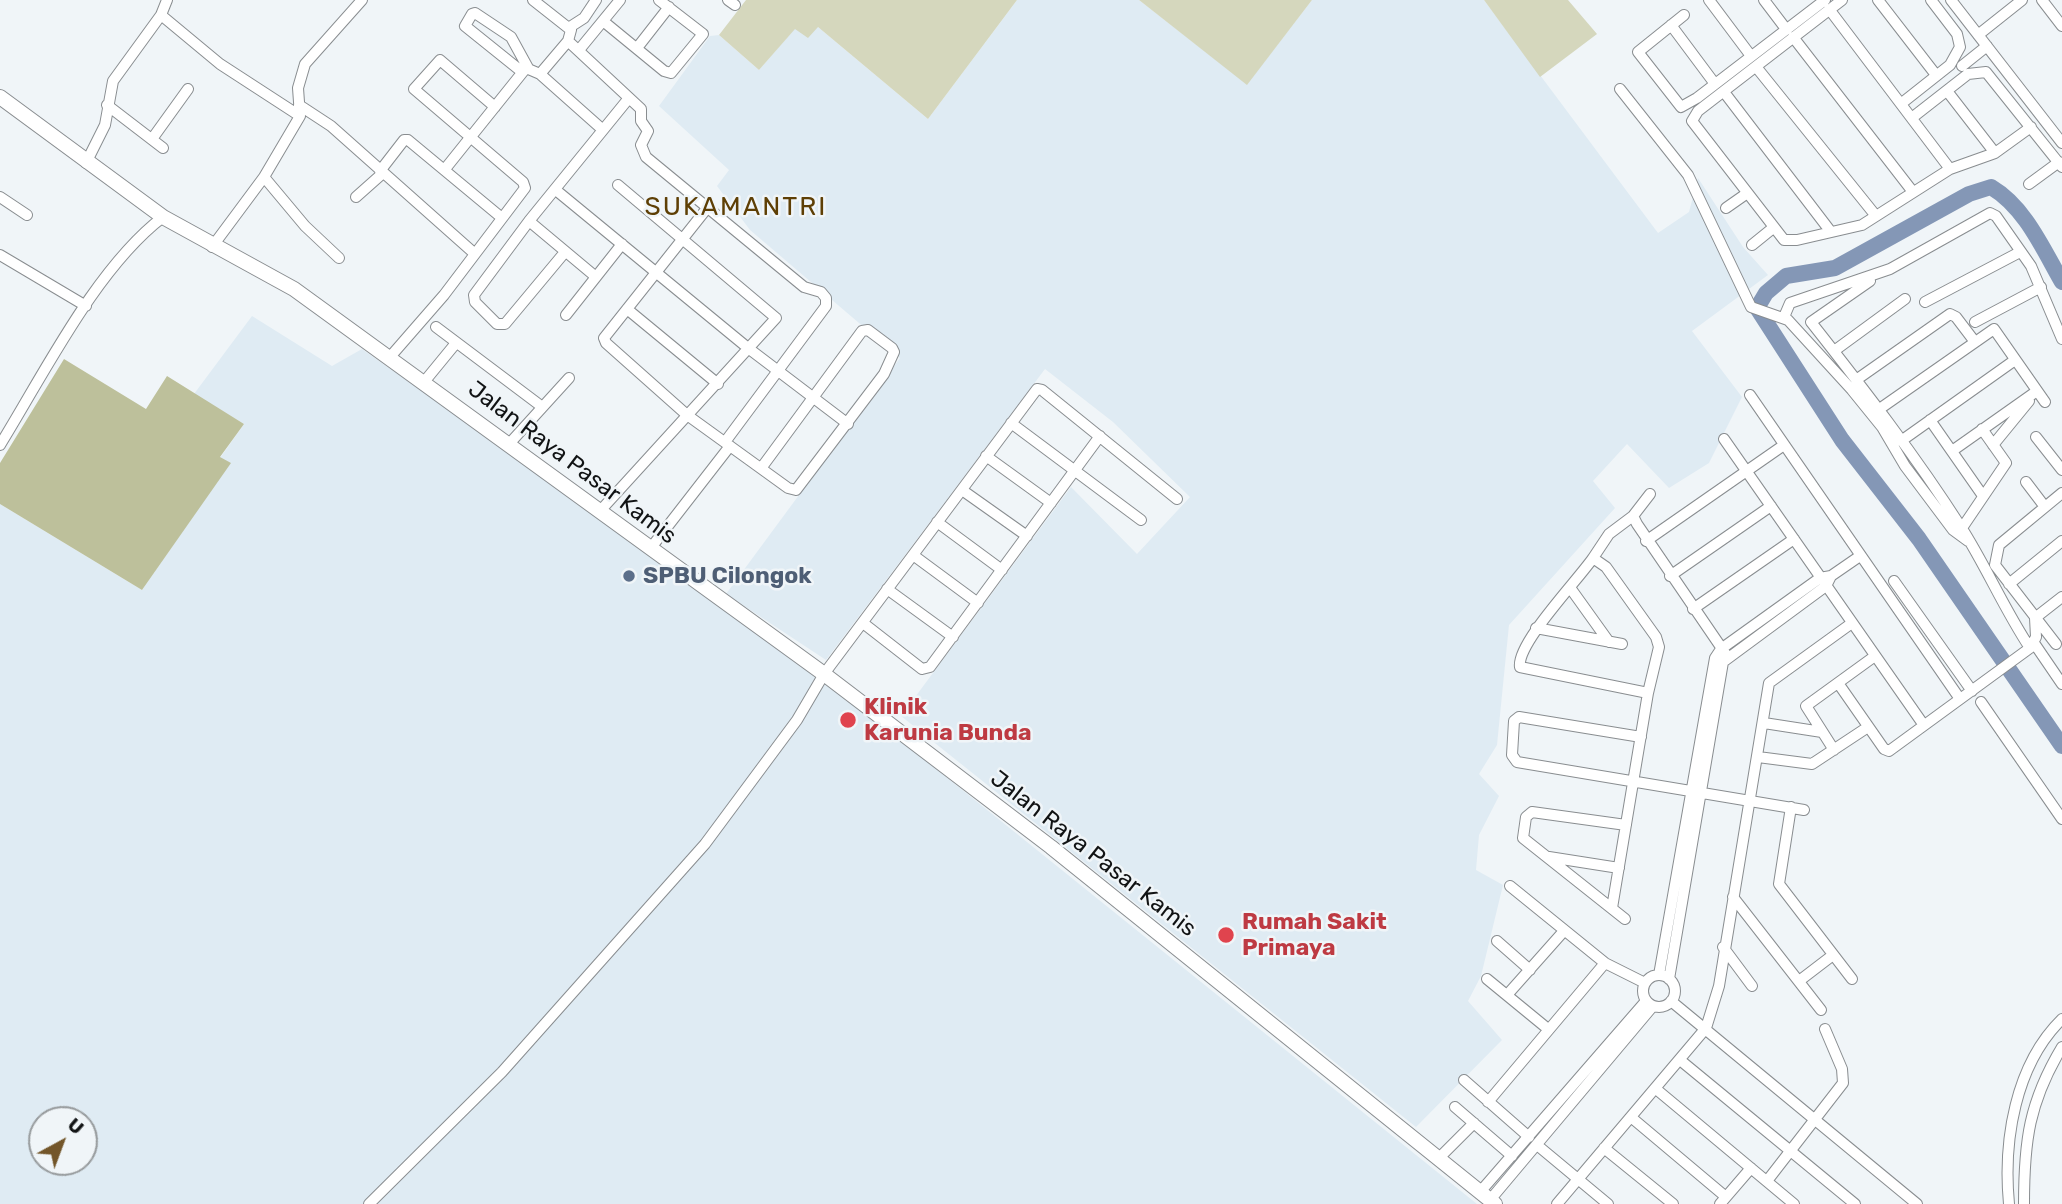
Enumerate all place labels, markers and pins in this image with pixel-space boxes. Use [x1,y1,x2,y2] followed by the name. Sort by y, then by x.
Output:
[643,562,812,590] place label: SPBU Cilongok
[621,568,637,584] marker: SPBU Cilongok
[864,693,1031,747] place label: Klinik Karunia Bunda
[838,710,858,730] marker: Klinik Karunia Bunda
[1242,908,1387,962] place label: Rumah Sakit Primaya
[1216,925,1236,945] marker: Rumah Sakit Primaya

